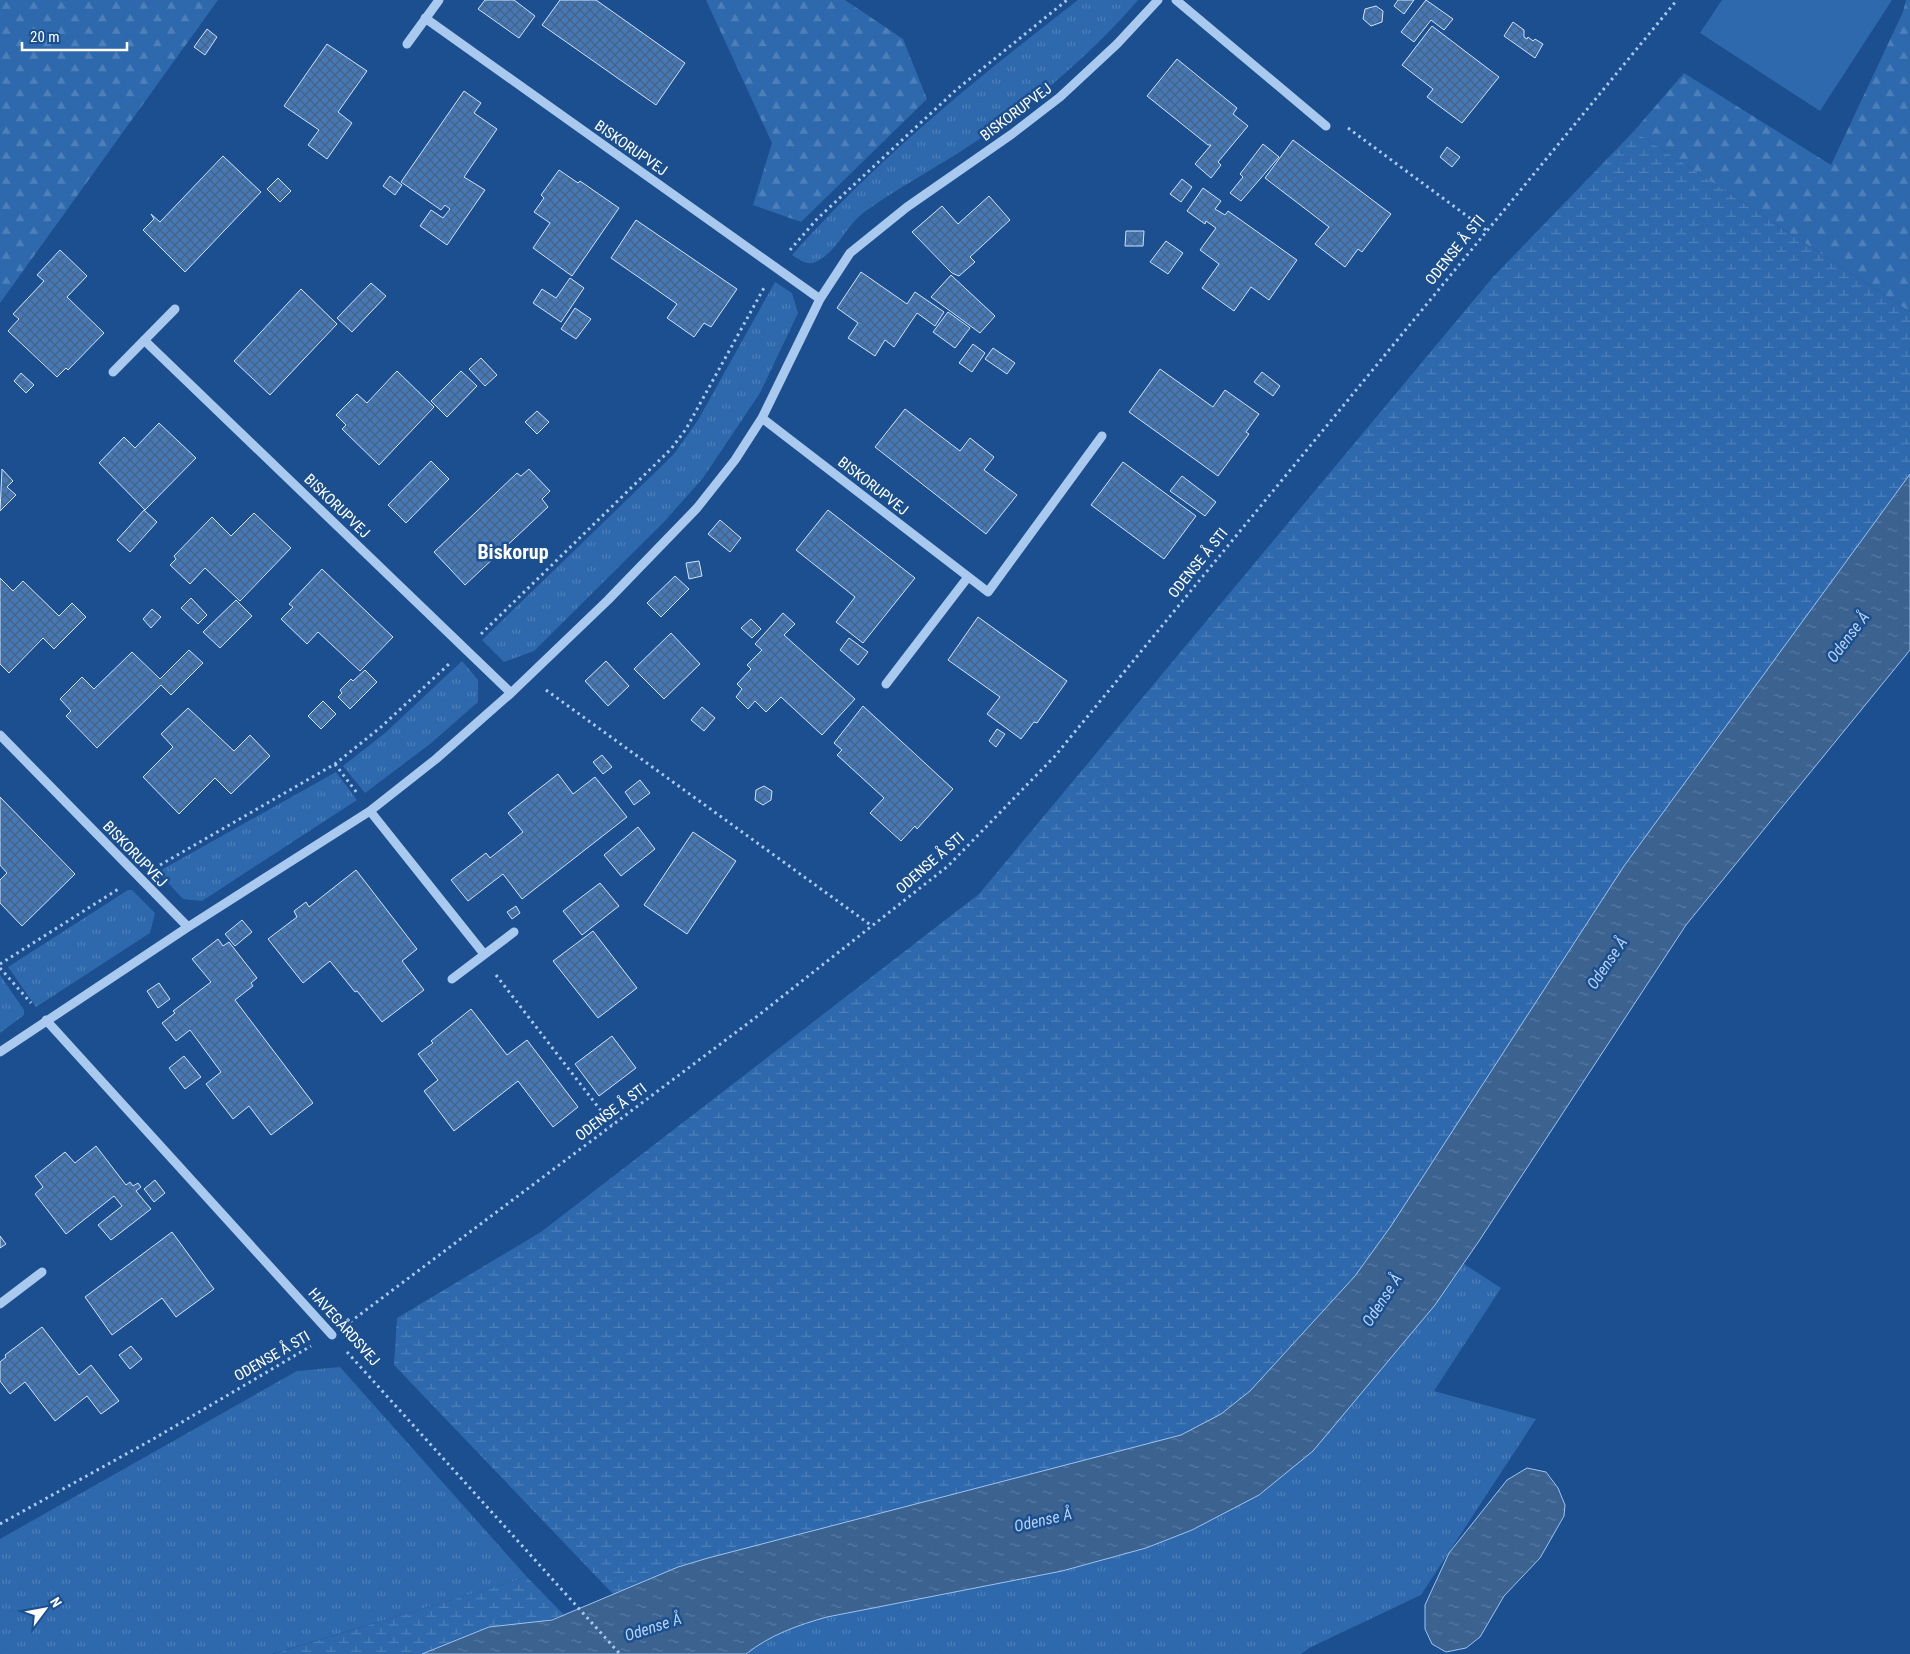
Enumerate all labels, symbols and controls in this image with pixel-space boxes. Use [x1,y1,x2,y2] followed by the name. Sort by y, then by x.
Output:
[22,20,128,52] scale bar
[30,28,60,46] text: 20 m
[977,79,1055,145] street label: BISKORUPVEJ
[591,116,671,180] street label: BISKORUPVEJ
[1421,212,1489,288] street label: ODENSE Å STI
[834,453,912,519] street label: BISKORUPVEJ
[300,470,374,542] street label: BISKORUPVEJ
[1164,525,1232,601] street label: ODENSE Å STI
[477,540,549,564] district label: Biskorup
[1822,607,1873,666] water label: Odense Å
[99,817,171,891] street label: BISKORUPVEJ
[892,829,968,897] street label: ODENSE Å STI
[1582,933,1631,993] water label: Odense Å
[572,1079,650,1145] street label: ODENSE Å STI
[1357,1270,1406,1330] water label: Odense Å
[304,1284,384,1370] street label: HAVEGÅRDSVEJ
[231,1327,313,1385] street label: ODENSE Å STI
[1012,1503,1074,1536] water label: Odense Å
[20,1584,70,1634] north arrow
[47,1594,65,1610] text: N
[622,1608,684,1645] water label: Odense Å

